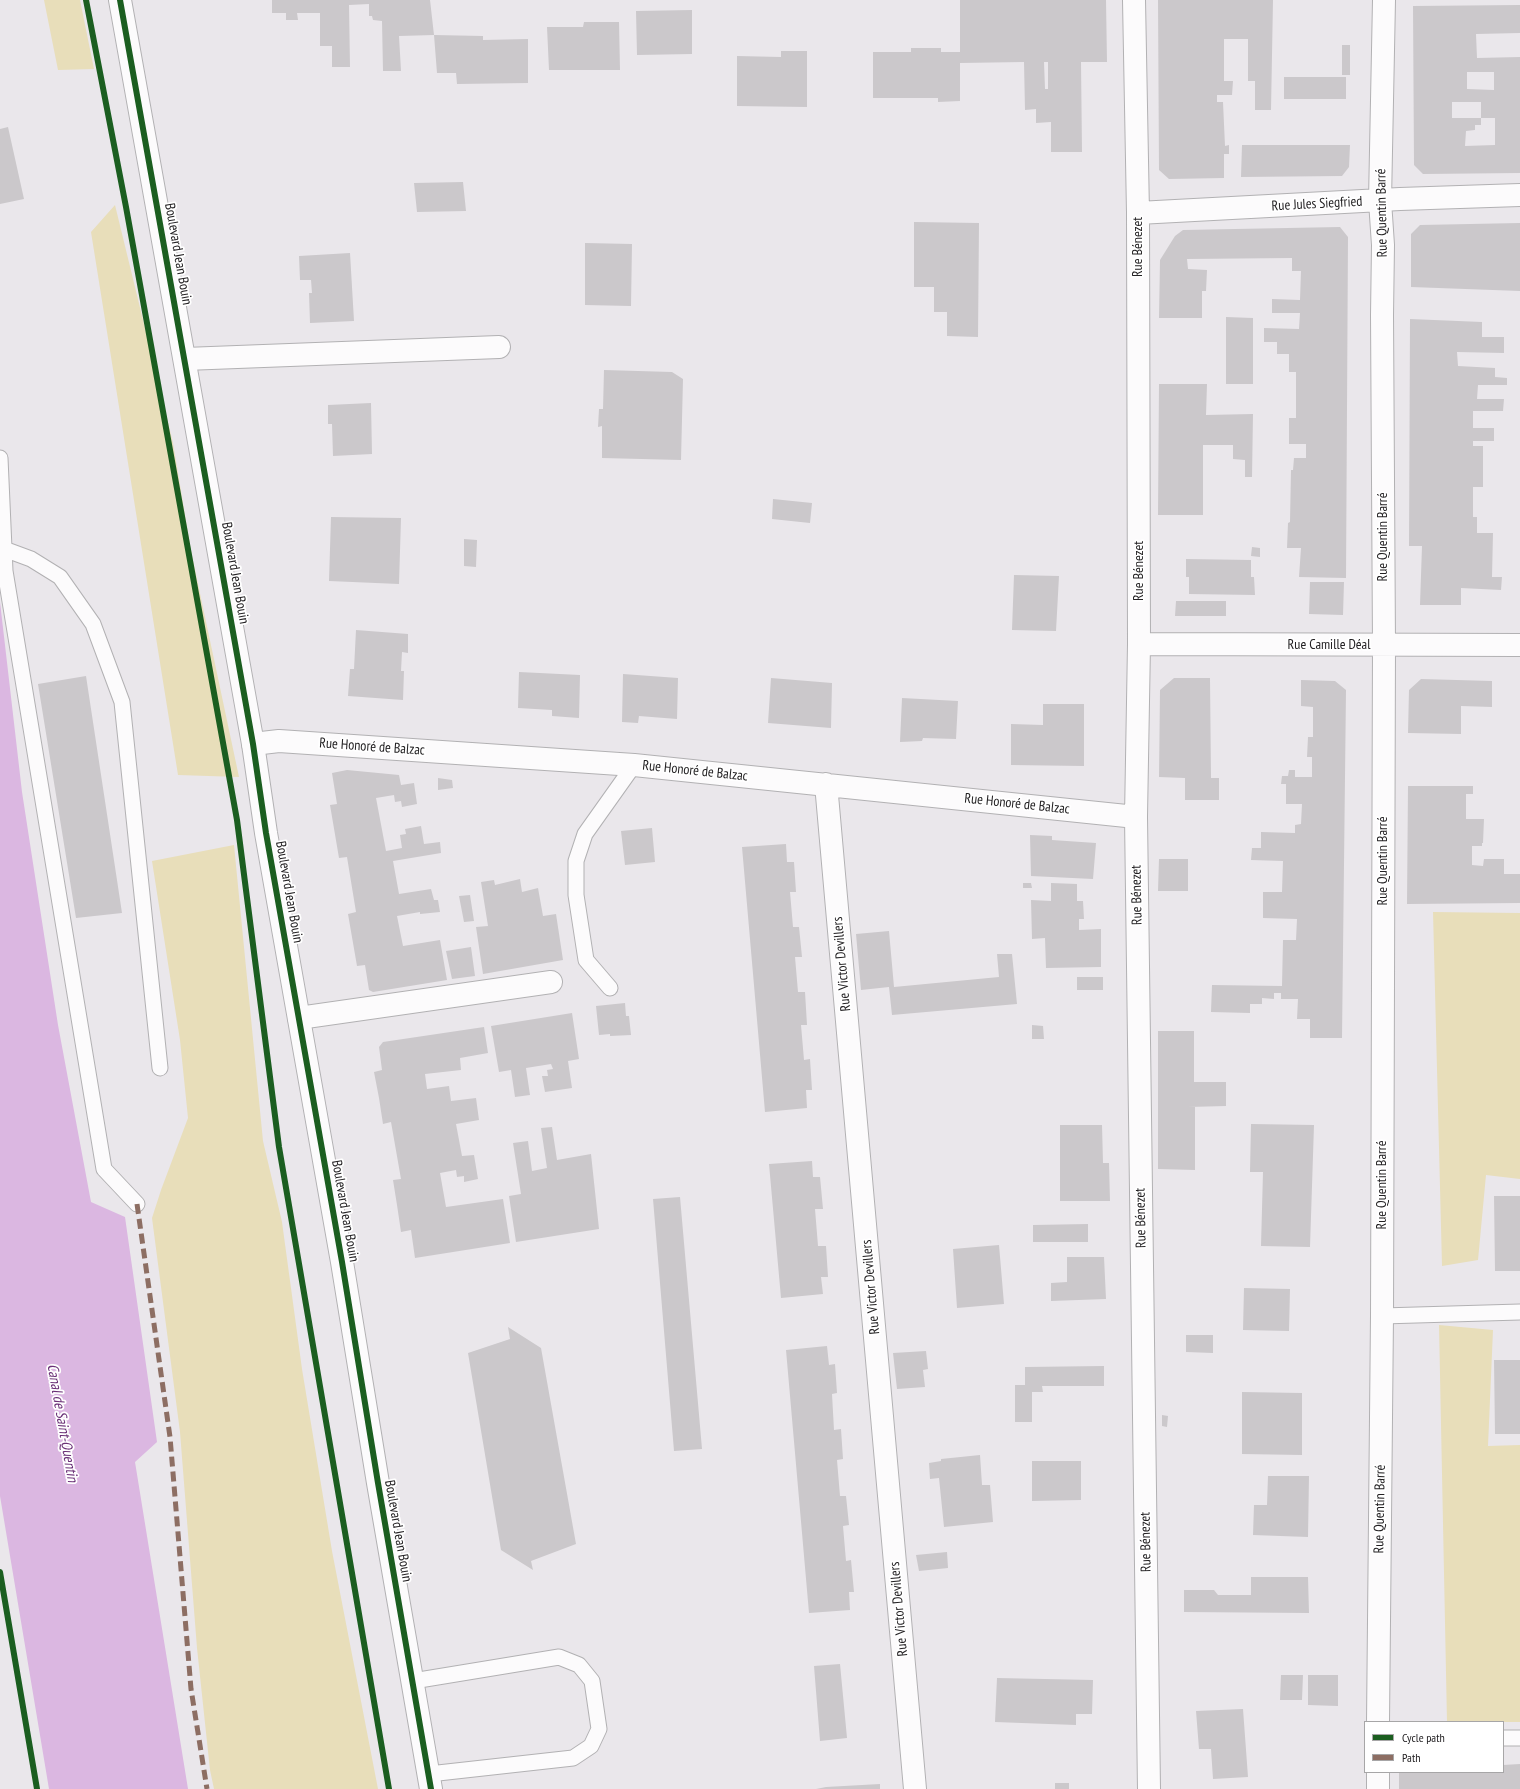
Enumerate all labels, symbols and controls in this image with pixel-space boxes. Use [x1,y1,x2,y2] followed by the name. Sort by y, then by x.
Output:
[1373,168,1391,258] street label: Rue Quentin Barré
[1271,193,1363,215] street label: Rue Jules Siegfried
[161,202,195,306] street label: Boulevard Jean Bouin
[1130,217,1146,277] street label: Rue Bénezet
[1375,493,1391,581] street label: Rue Quentin Barré
[218,521,252,625] street label: Boulevard Jean Bouin
[1131,541,1147,601] street label: Rue Bénezet
[1288,637,1370,653] street label: Rue Camille Déal
[319,735,425,759] street label: Rue Honoré de Balzac
[642,757,748,785] street label: Rue Honoré de Balzac
[964,790,1070,818] street label: Rue Honoré de Balzac
[1375,817,1391,905] street label: Rue Quentin Barré
[272,840,306,944] street label: Boulevard Jean Bouin
[1128,865,1146,925] street label: Rue Bénezet
[829,916,855,1012] street label: Rue Victor Devillers
[1374,1141,1390,1229] street label: Rue Quentin Barré
[328,1159,362,1263] street label: Boulevard Jean Bouin
[1132,1188,1150,1248] street label: Rue Bénezet
[858,1239,884,1335] street label: Rue Victor Devillers
[43,1362,81,1484] water label: Canal de Saint-Quentin
[1371,1464,1389,1554] street label: Rue Quentin Barré
[381,1479,415,1583] street label: Boulevard Jean Bouin
[1137,1512,1155,1572] street label: Rue Bénezet
[886,1561,912,1657] street label: Rue Victor Devillers
[1364,1721,1504,1773] legend
[1402,1730,1445,1745] text: Cycle path
[1402,1750,1420,1765] text: Path

